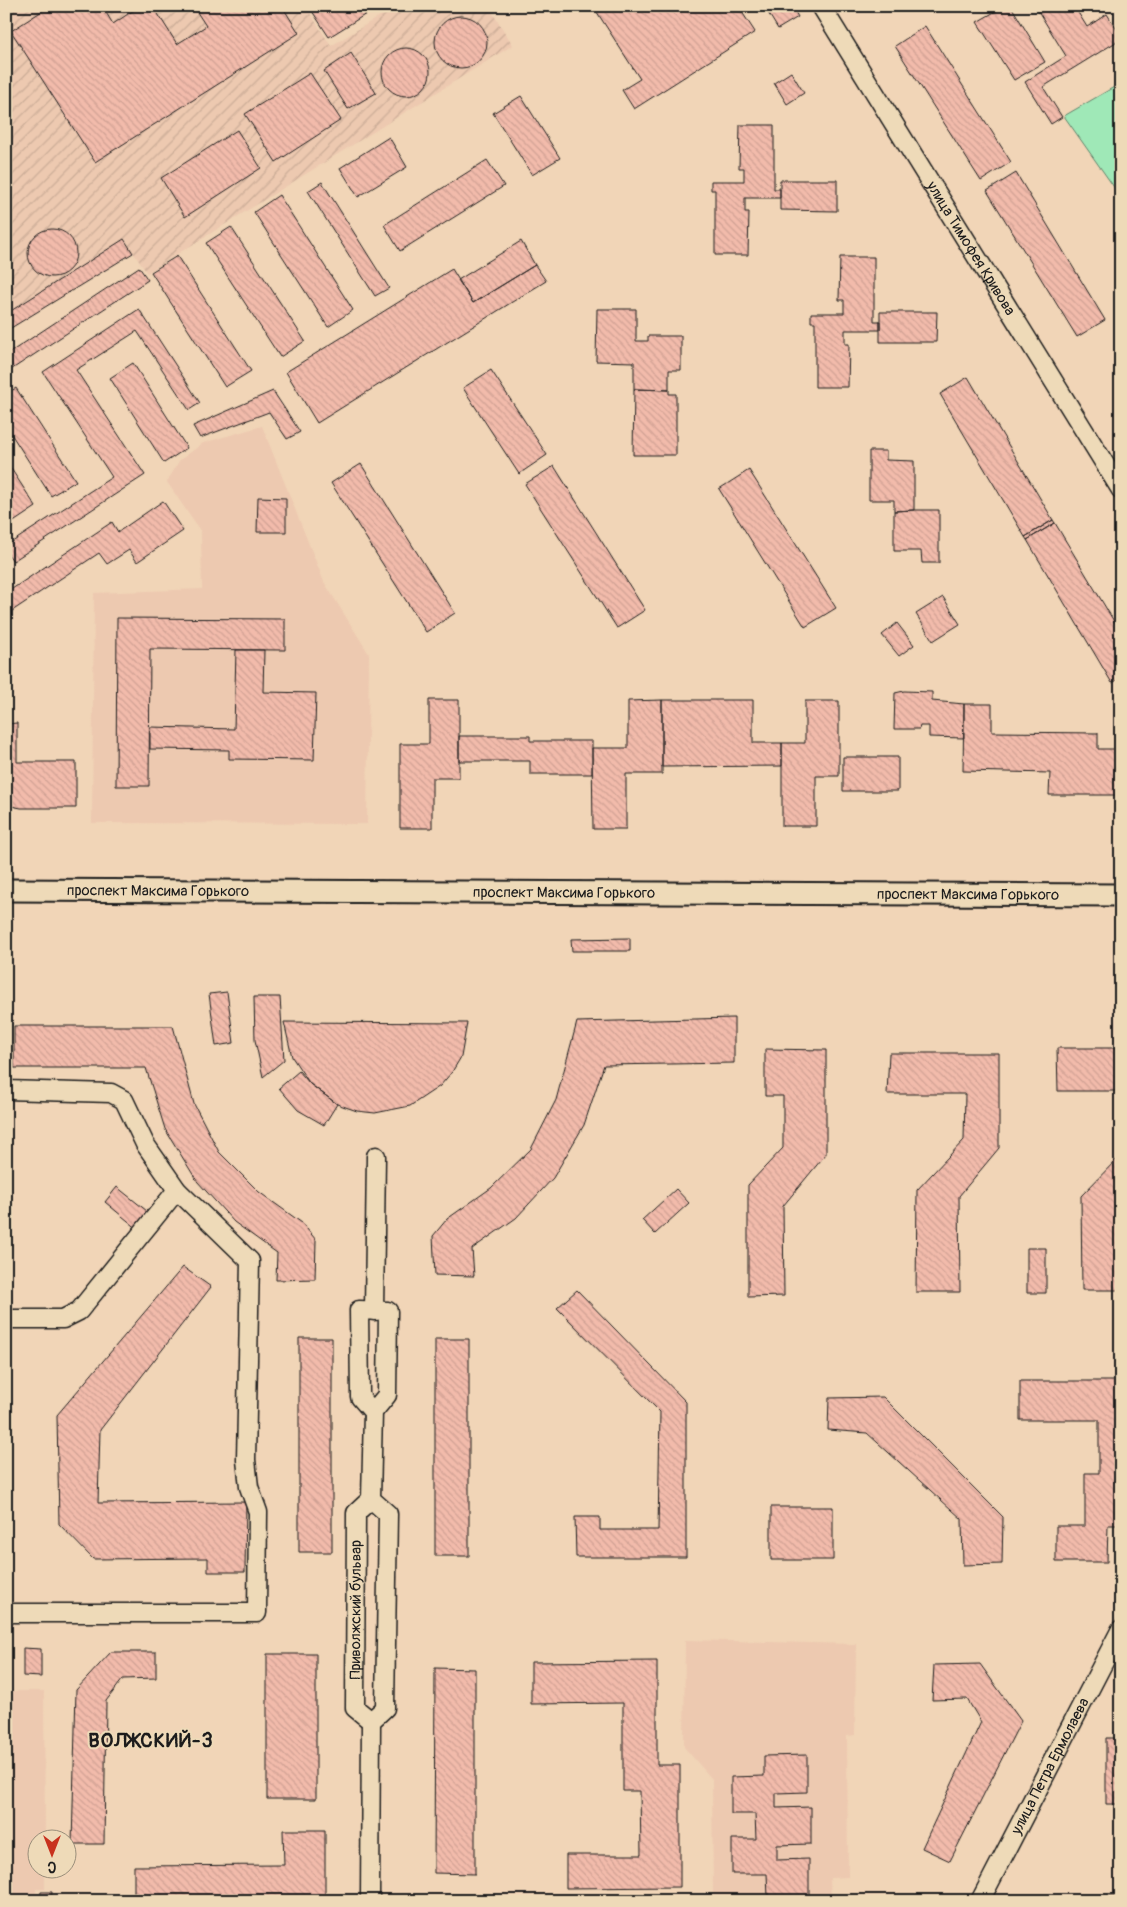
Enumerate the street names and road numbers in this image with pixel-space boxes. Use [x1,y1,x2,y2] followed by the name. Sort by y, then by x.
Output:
[922,177,1020,319] street label: улица Тимофея Кривова
[67,881,249,901] street label: проспект Максима Горького
[473,883,655,902] street label: проспект Максима Горького
[877,884,1059,904] street label: проспект Максима Горького
[346,1540,365,1679] street label: Приволжский бульвар
[1006,1694,1093,1839] street label: улица Петра Ермолаева

